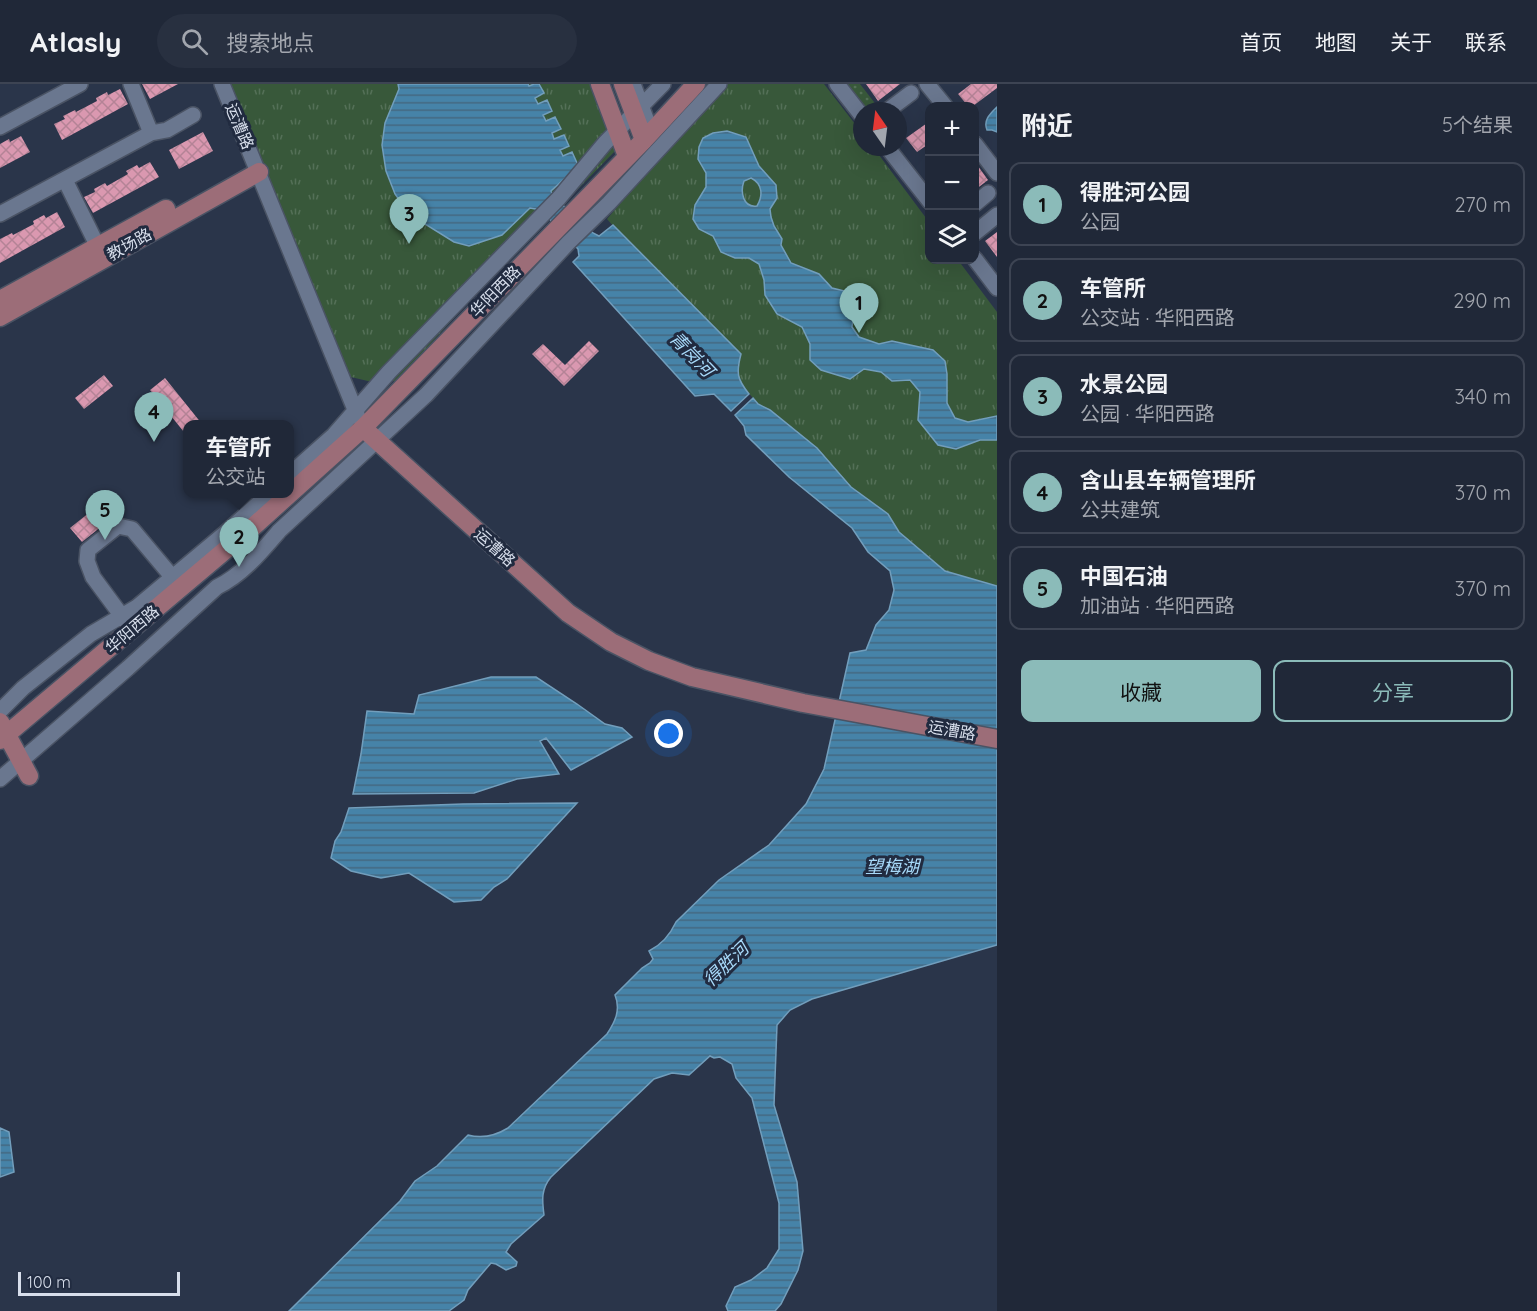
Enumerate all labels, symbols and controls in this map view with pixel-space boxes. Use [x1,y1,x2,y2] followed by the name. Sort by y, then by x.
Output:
[157,14,577,68] search box
[30,24,121,59] text: Atlasly
[178,25,211,58] icon: search
[226,29,314,57] text: 搜索地点
[1240,29,1282,55] text: 首页
[1315,29,1357,55] text: 地图
[1390,29,1432,55] text: 关于
[1465,29,1507,55] text: 联系
[221,100,259,152] street label: 运漕路
[853,102,907,156] north arrow
[925,102,979,264] map controls
[925,102,979,156] button: +
[1021,109,1073,142] text: 附近
[1442,112,1513,137] text: 5个结果
[925,156,979,210] button: −
[1080,178,1190,206] text: 得胜河公园
[1039,192,1046,217] text: 1
[1454,192,1511,217] text: 270 m
[390,194,428,244] pin: 3
[1080,209,1120,234] text: 公园
[925,210,979,264] button: layers
[103,224,155,264] street label: 教场路
[466,261,524,321] street label: 华阳西路
[1080,274,1146,302] text: 车管所
[840,284,878,333] pin: 1
[1037,288,1048,313] text: 2
[1453,288,1511,313] text: 290 m
[1080,305,1235,330] text: 公交站 · 华阳西路
[665,327,721,384] water label: 青岗河
[1080,370,1168,398] text: 水景公园
[1037,384,1048,409] text: 3
[1454,384,1511,409] text: 340 m
[134,392,174,442] pin: 4
[1080,401,1215,426] text: 公园 · 华阳西路
[183,420,294,498] popup
[205,433,272,461] text: 车管所
[205,464,265,489] text: 公交站
[1080,466,1256,494] text: 含山县车辆管理所
[1037,480,1048,505] text: 4
[1455,480,1511,505] text: 370 m
[86,490,124,540] pin: 5
[1080,497,1160,522] text: 公共建筑
[220,518,258,567] pin: 2
[470,524,520,570] street label: 运漕路
[1080,562,1168,590] text: 中国石油
[1037,576,1048,601] text: 5
[1455,576,1511,601] text: 370 m
[1080,593,1235,618] text: 加油站 · 华阳西路
[101,601,163,657] street label: 华阳西路
[1021,660,1261,722] button: 收藏
[1273,660,1513,722] button: 分享
[927,716,977,744] street label: 运漕路
[654,719,683,748] your location
[865,855,922,878] water label: 望梅湖
[699,935,756,991] water label: 得胜河
[18,1269,180,1296] scale bar
[27,1272,71,1292] text: 100 m

